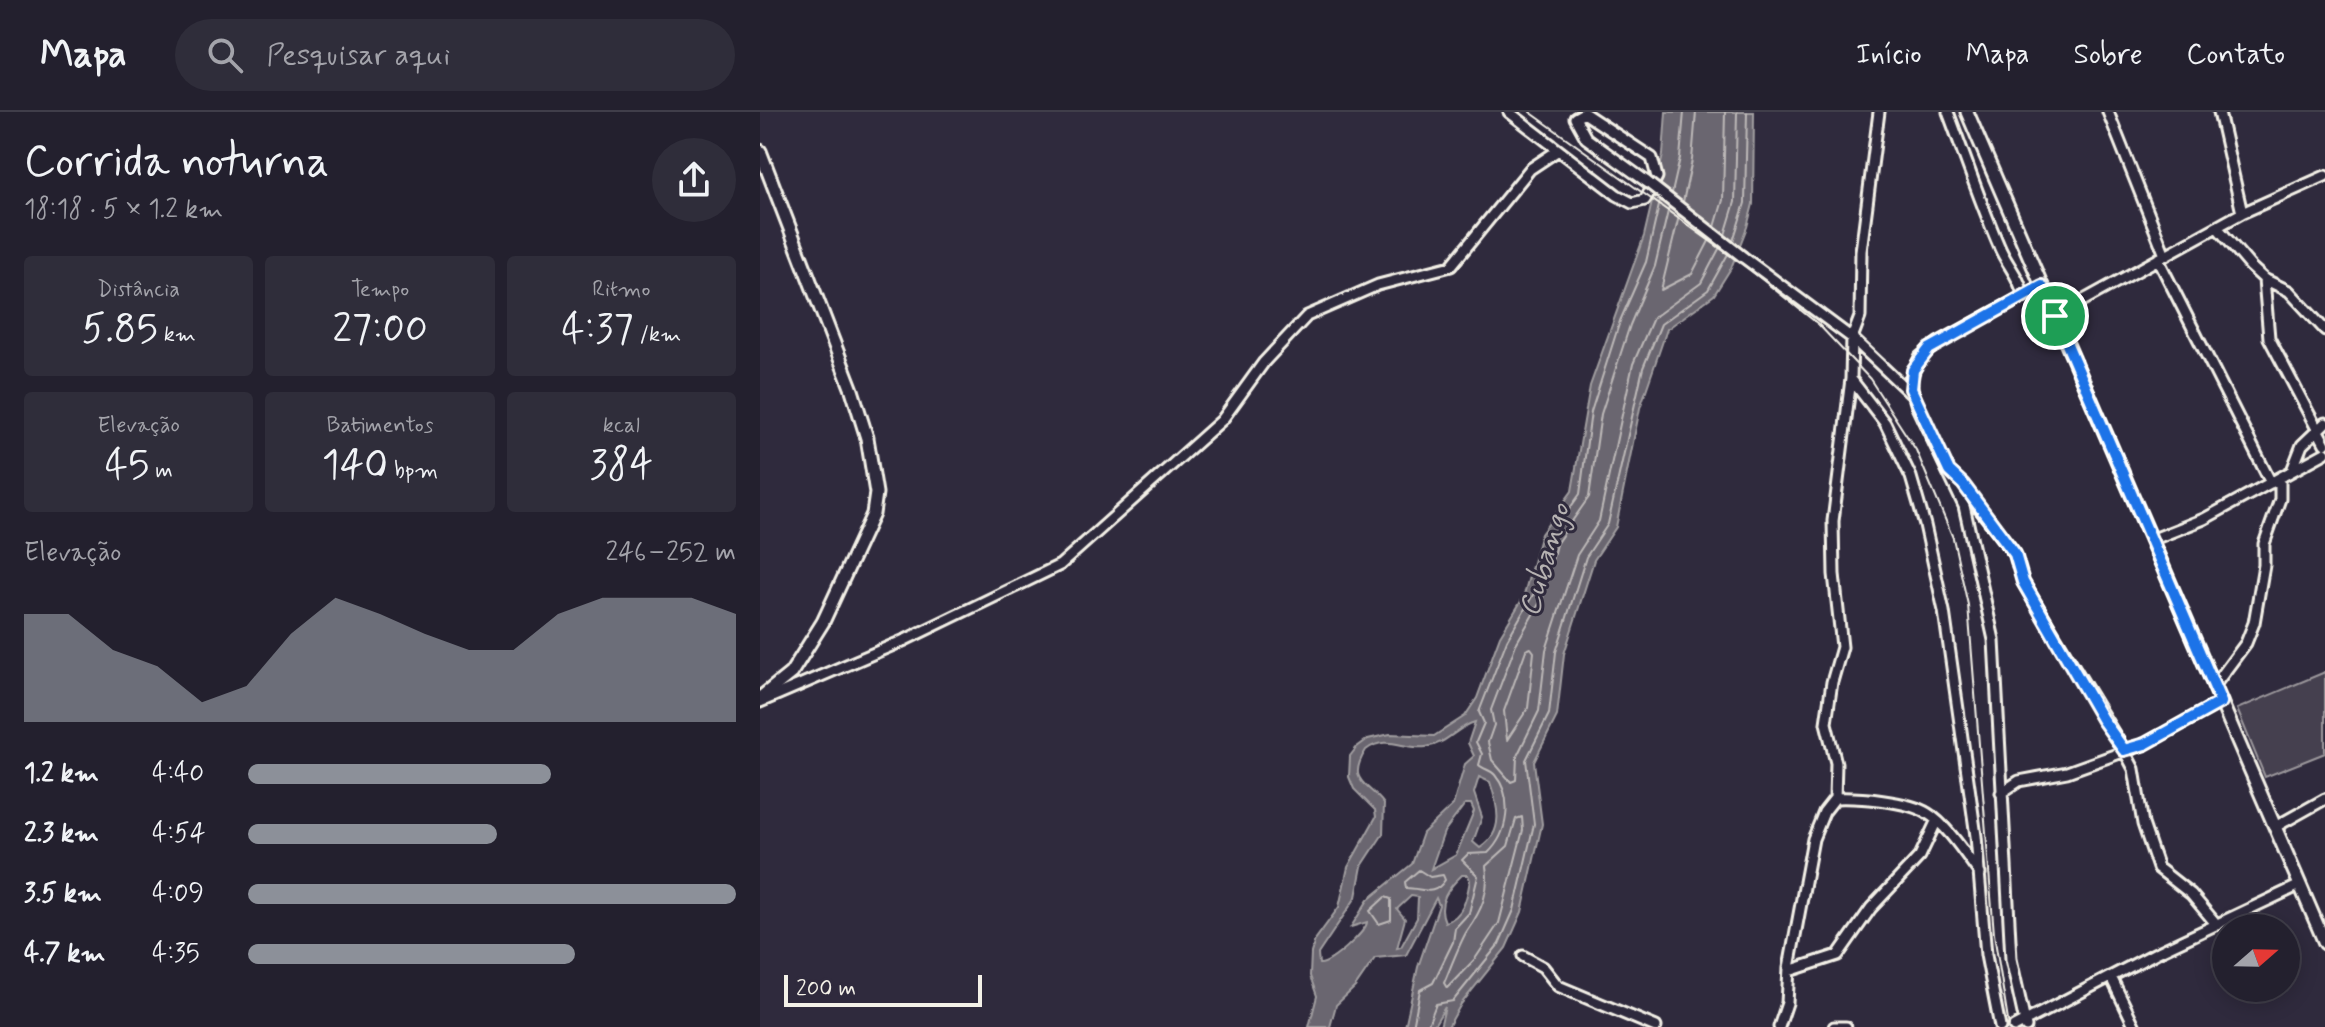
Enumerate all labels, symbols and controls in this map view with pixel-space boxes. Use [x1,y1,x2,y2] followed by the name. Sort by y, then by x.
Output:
[175,19,735,91] search box
[40,31,127,80] text: Mapa
[203,33,247,77] icon: search
[267,36,450,75] text: Pesquisar aqui
[1856,37,1922,74] text: Início
[1966,37,2029,74] text: Mapa
[2073,37,2143,74] text: Sobre
[2187,37,2285,74] text: Contato
[24,134,329,192] text: Corrida noturna
[652,138,736,222] button: share
[24,193,223,227] text: 18:18 · 5 × 1.2 km
[97,276,180,304] text: Distância
[351,276,409,304] text: Tempo
[592,276,650,304] text: Ritmo
[2021,282,2089,350] pin
[2033,294,2077,338] icon: arrive
[82,304,158,356] text: 5.85
[332,304,428,356] text: 27:00
[561,304,634,356] text: 4:37
[158,321,196,349] text: km
[634,321,681,349] text: /km
[97,412,180,440] text: Elevação
[326,412,433,440] text: Batimentos
[603,412,640,440] text: kcal
[105,440,149,492] text: 45
[322,440,388,492] text: 140
[590,440,653,492] text: 384
[149,457,173,485] text: m
[388,457,438,485] text: bpm
[1510,498,1581,621] water label: Cubango
[24,536,121,570] text: Elevação
[605,536,736,570] text: 246–252 m
[24,757,99,791] text: 1.2 km
[152,757,204,791] text: 4:40
[24,817,99,851] text: 2.3 km
[152,817,205,851] text: 4:54
[24,877,102,911] text: 3.5 km
[152,877,204,911] text: 4:09
[2212,914,2300,1002] north arrow
[2212,914,2300,1002] map controls
[24,937,105,971] text: 4.7 km
[152,937,200,971] text: 4:35
[784,971,982,1007] scale bar
[796,975,856,1003] text: 200 m

